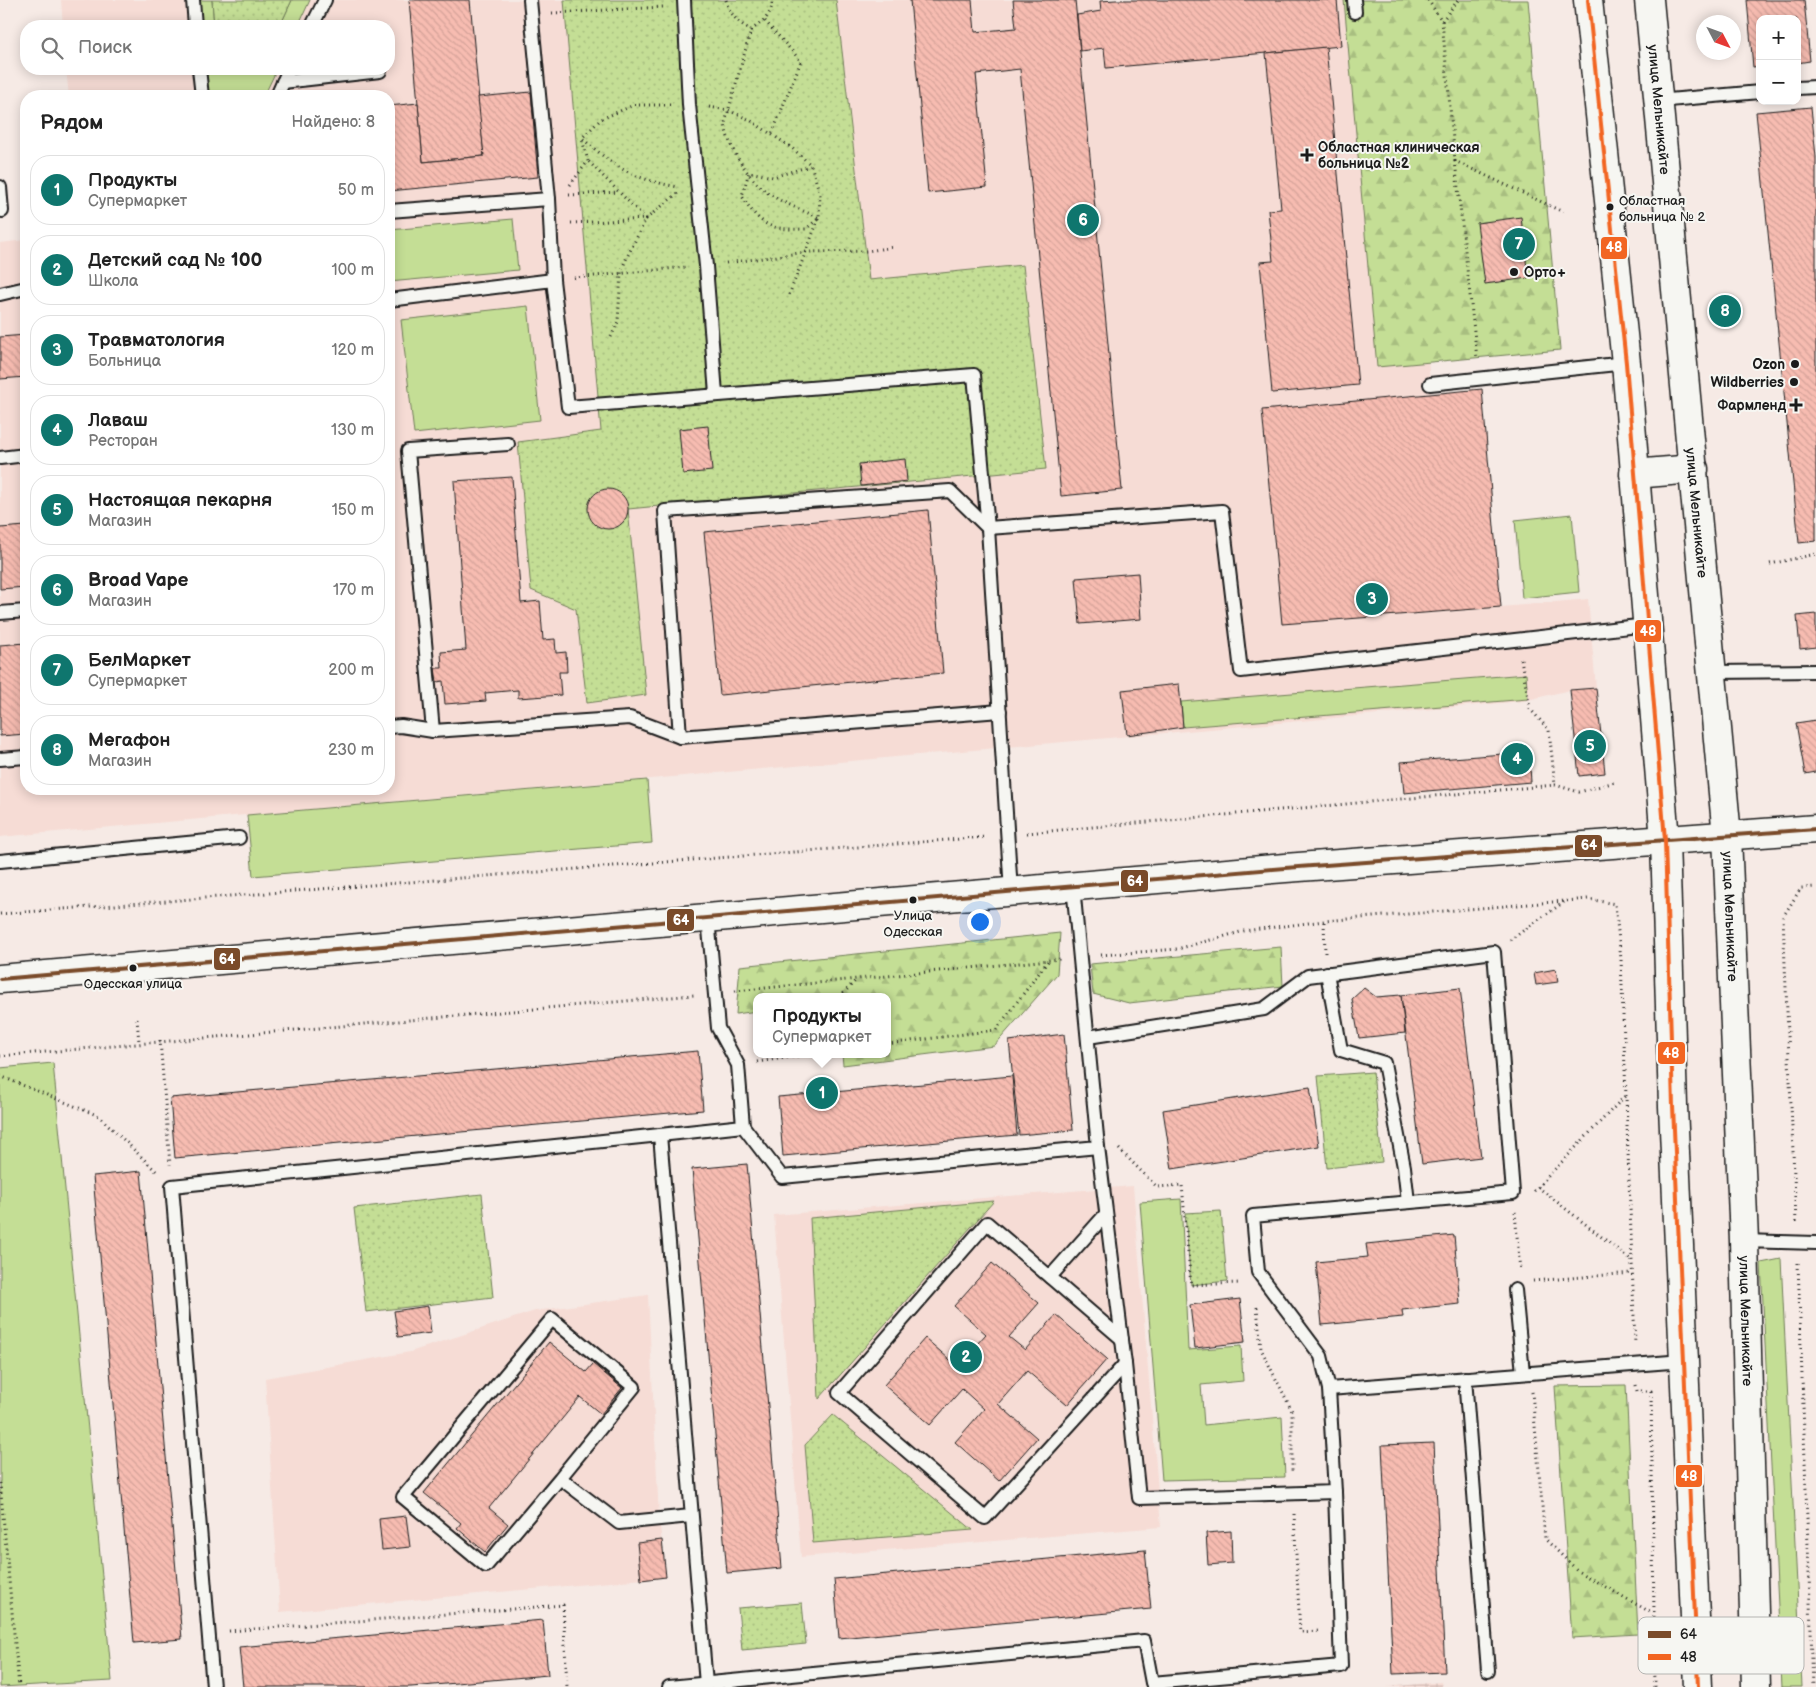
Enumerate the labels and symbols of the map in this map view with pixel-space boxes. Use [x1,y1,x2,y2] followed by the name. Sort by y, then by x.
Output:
[1696,15,1741,60] north arrow
[1644,44,1673,176] street label: улица Мельникайте
[1318,139,1479,172] place label: Областная клиническая больница №2
[1300,148,1314,162] marker: Областная клиническая больница №2
[1619,193,1706,225] place label: Областная больница № 2
[1067,201,1099,239] pin: 6
[1605,202,1615,212] marker: Областная больница № 2
[1503,225,1535,263] pin: 7
[1600,236,1628,260] line badge: 48
[1606,239,1622,256] text: 48
[1524,264,1567,281] place label: Орто+
[1508,266,1520,278] marker: Орто+
[1709,292,1741,330] pin: 8
[1752,356,1785,373] place label: Ozon
[1789,358,1801,370] marker: Ozon
[1711,374,1784,391] place label: Wildberries
[1788,376,1800,388] marker: Wildberries
[1718,397,1787,414] place label: Фармленд
[1790,399,1802,411] marker: Фармленд
[1682,447,1711,579] street label: улица Мельникайте
[1356,580,1388,618] pin: 3
[1634,619,1662,643] line badge: 48
[1640,623,1656,640] text: 48
[1574,727,1606,765] pin: 5
[1501,740,1533,778] pin: 4
[1574,834,1603,858] line badge: 64
[1581,837,1598,854] text: 64
[1719,851,1741,982] street label: улица Мельникайте
[1120,869,1149,893] line badge: 64
[1127,873,1144,890] text: 64
[908,895,918,905] marker: Улица Одесская
[666,908,695,932] line badge: 64
[884,908,942,940] place label: Улица Одесская
[967,909,993,935] your location
[673,912,690,929] text: 64
[213,947,241,971] line badge: 64
[219,951,236,968] text: 64
[128,963,138,973] marker: Одесская улица
[84,976,182,992] place label: Одесская улица
[1657,1041,1686,1065] line badge: 48
[1663,1045,1679,1062] text: 48
[806,1074,838,1112] pin: 1
[1735,1256,1756,1387] street label: улица Мельникайте
[950,1338,982,1376] pin: 2
[1675,1464,1703,1488] line badge: 48
[1681,1468,1697,1485] text: 48
[1638,1617,1804,1674] legend
[1680,1626,1698,1643] text: 64
[1680,1649,1697,1666] text: 48

